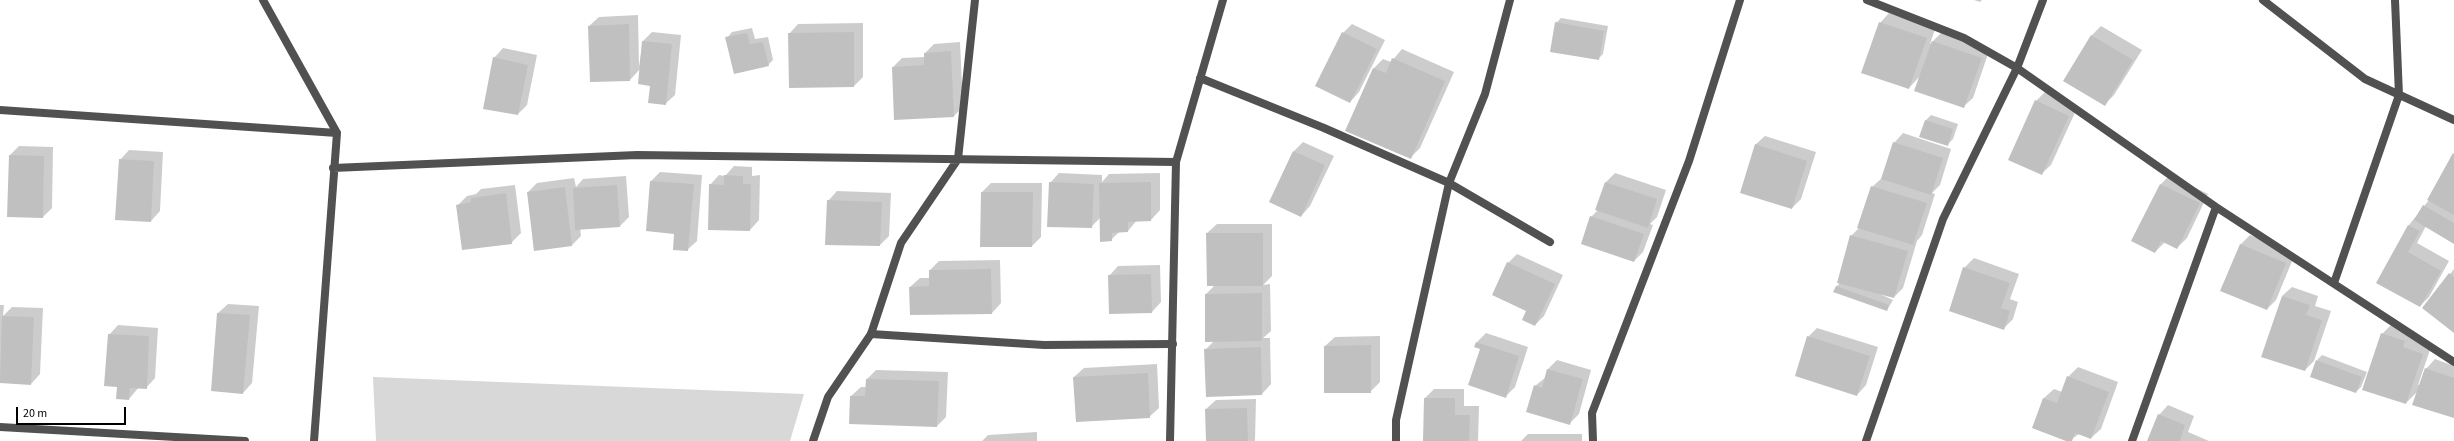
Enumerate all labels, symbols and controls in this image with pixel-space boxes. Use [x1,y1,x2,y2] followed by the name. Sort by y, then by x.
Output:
[18,399,128,425] scale bar
[23,405,47,422] text: 20 m

